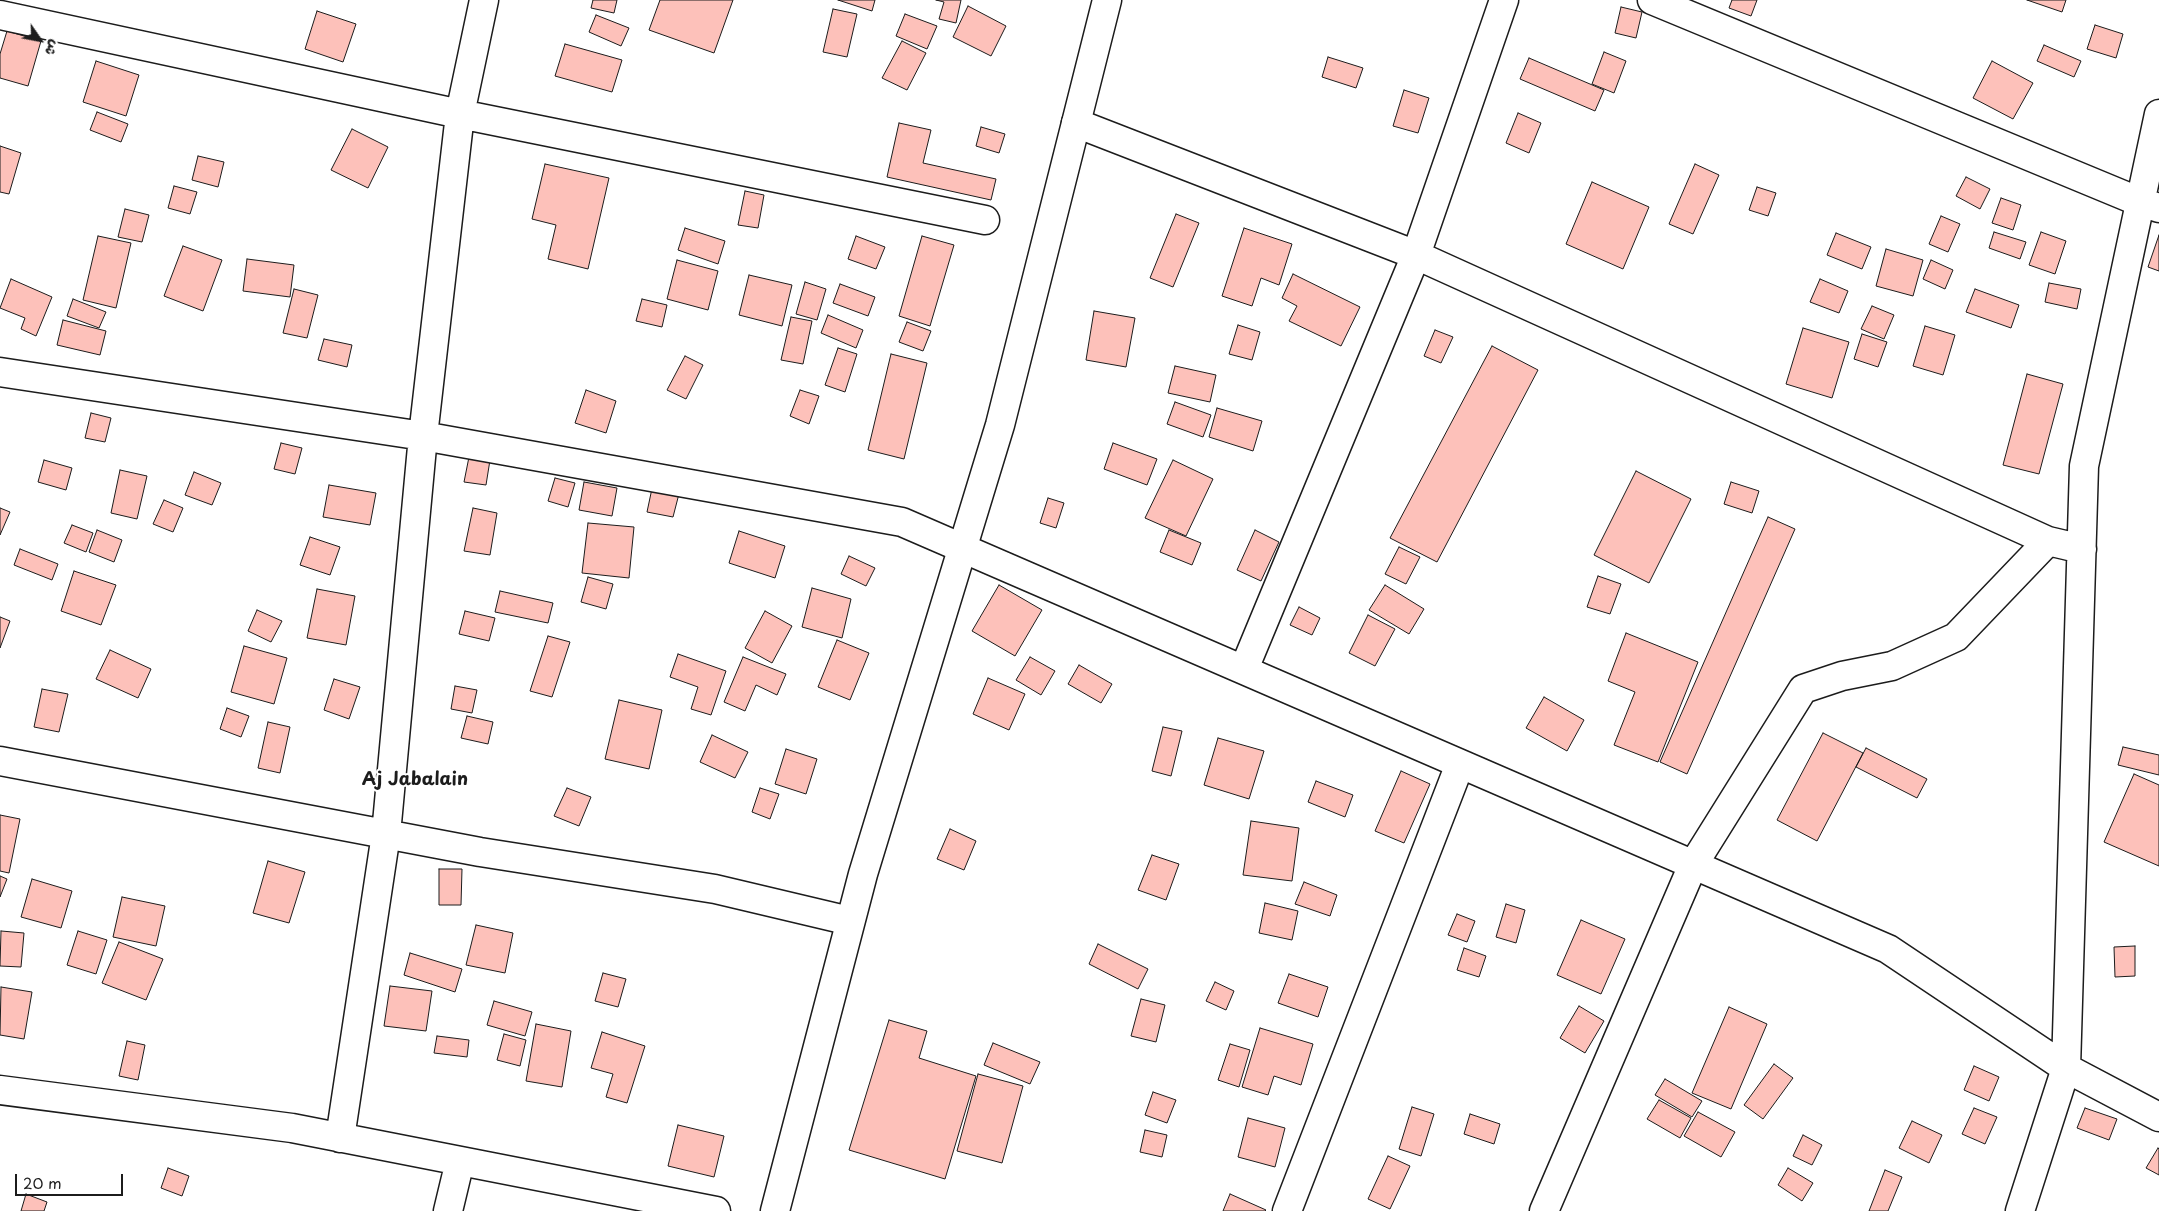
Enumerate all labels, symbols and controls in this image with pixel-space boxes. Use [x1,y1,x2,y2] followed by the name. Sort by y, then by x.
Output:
[15,15,65,65] north arrow
[40,36,66,61] text: ش
[362,769,468,791] district label: Aj Jabalain
[18,1164,125,1196] scale bar
[23,1171,62,1194] text: 20 m

